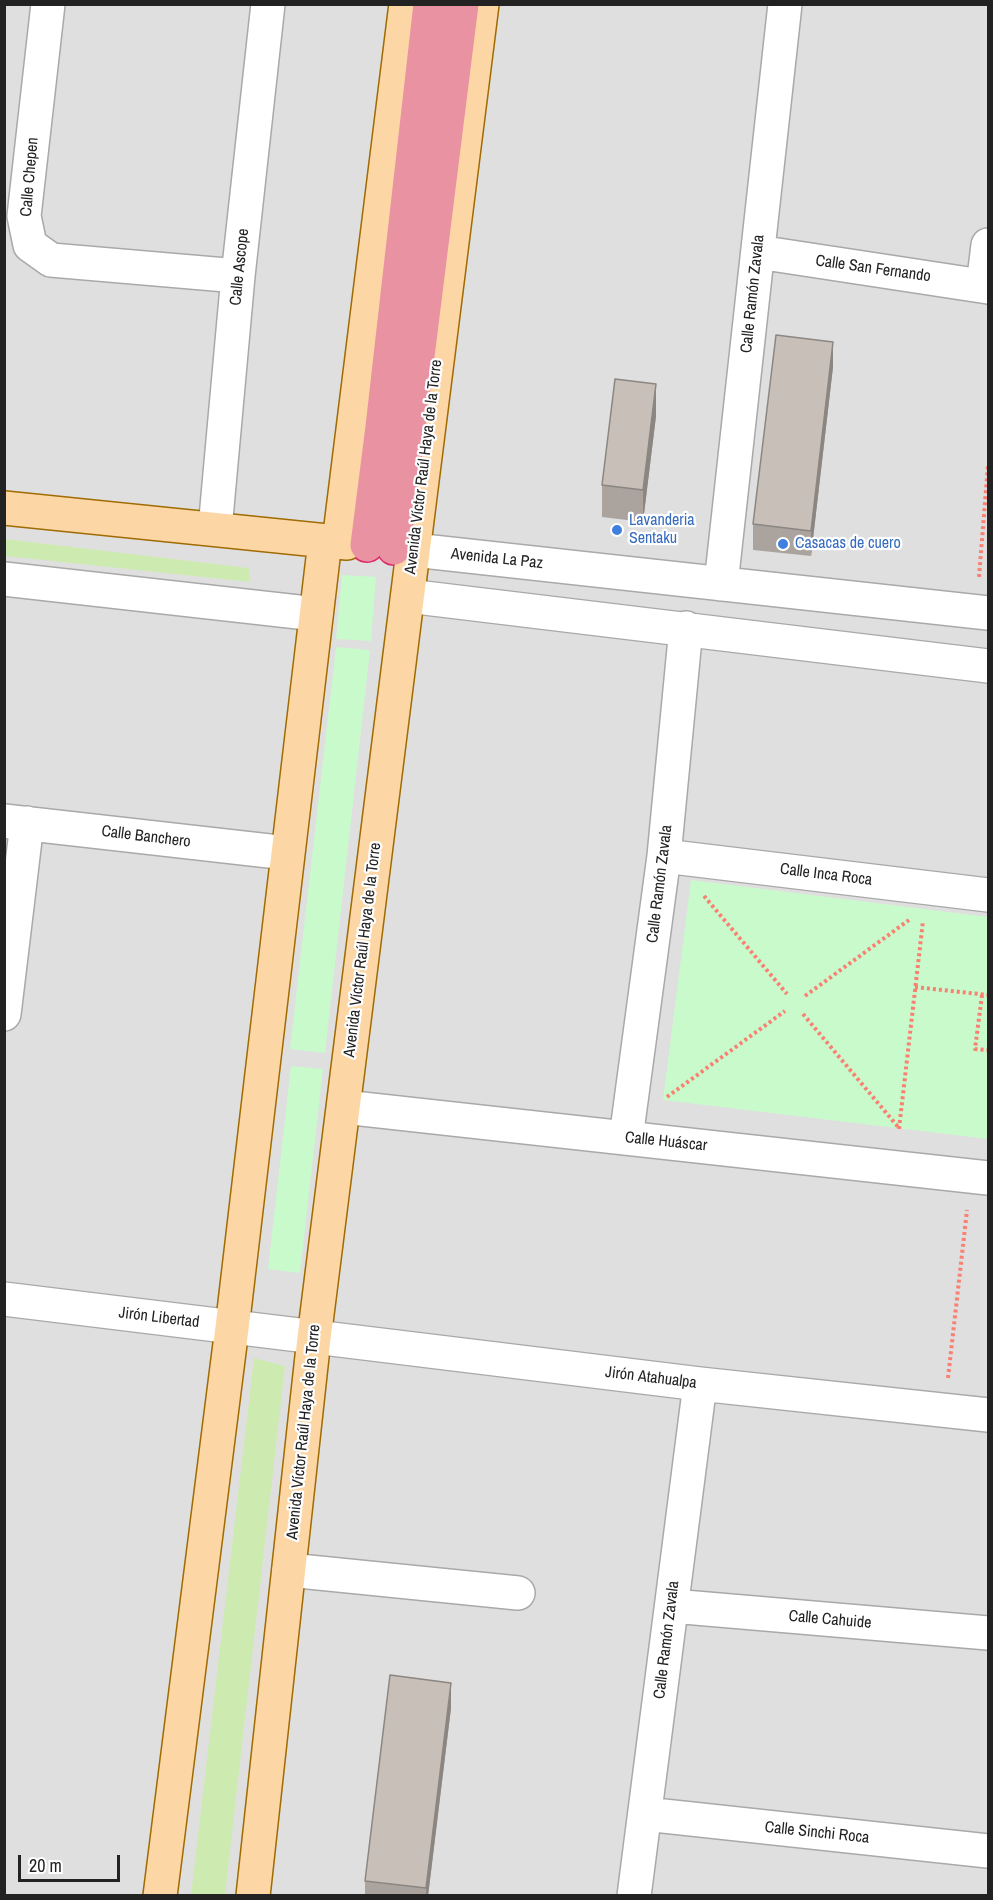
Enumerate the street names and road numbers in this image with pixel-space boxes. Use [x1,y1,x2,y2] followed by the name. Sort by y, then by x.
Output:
[17,137,43,217] street label: Calle Chepen
[226,228,254,306] street label: Calle Ascope
[737,234,769,354] street label: Calle Ramón Zavala
[814,251,932,287] street label: Calle San Fernando
[401,359,447,575] street label: Avenida Víctor Raúl Haya de la Torre
[450,545,544,573] street label: Avenida La Paz
[100,822,192,852] street label: Calle Banchero
[643,824,677,944] street label: Calle Ramón Zavala
[340,842,386,1058] street label: Avenida Víctor Raúl Haya de la Torre
[779,860,873,890] street label: Calle Inca Roca
[624,1128,708,1156] street label: Calle Huáscar
[118,1304,200,1332] street label: Jirón Libertad
[283,1324,325,1540] street label: Avenida Víctor Raúl Haya de la Torre
[604,1363,698,1393] street label: Jirón Atahualpa
[650,1580,684,1700] street label: Calle Ramón Zavala
[788,1607,872,1633] street label: Calle Cahuide
[764,1818,870,1848] street label: Calle Sinchi Roca

